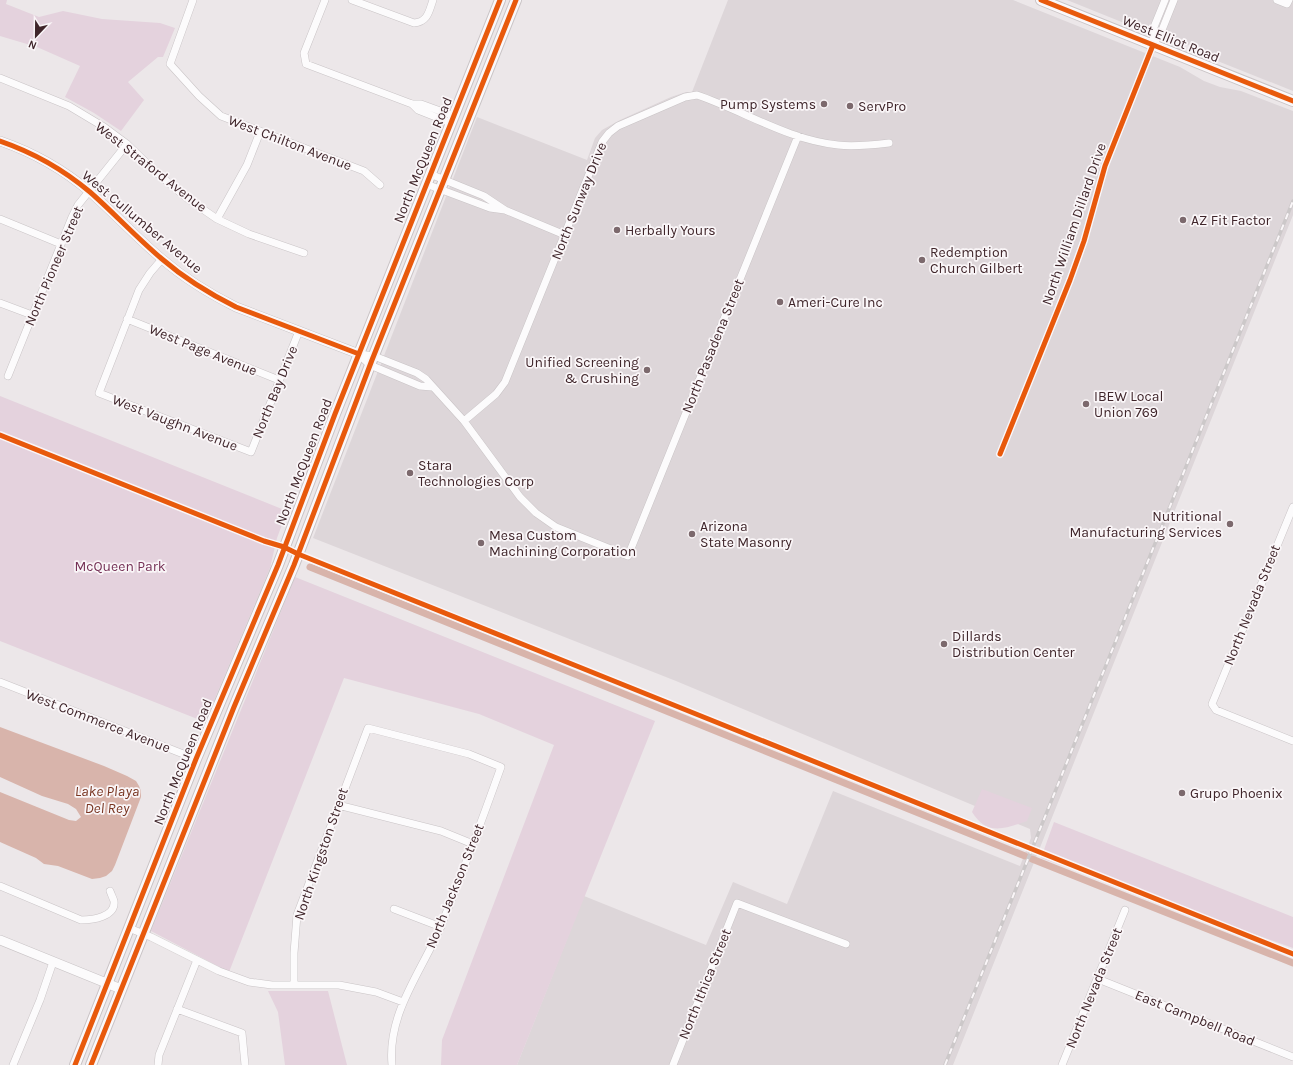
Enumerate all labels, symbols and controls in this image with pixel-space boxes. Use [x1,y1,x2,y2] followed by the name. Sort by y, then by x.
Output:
[1120,12,1222,66] street label: West Elliot Road
[16,16,56,56] north arrow
[26,37,39,52] text: N
[390,95,456,225] street label: North McQueen Road
[720,96,816,113] place label: Pump Systems
[858,98,906,115] place label: ServPro
[819,99,829,109] marker: Pump Systems
[845,101,855,111] marker: ServPro
[226,112,354,174] street label: West Chilton Avenue
[92,118,210,216] street label: West Straford Avenue
[548,140,610,262] street label: North Sunway Drive
[1038,141,1110,307] street label: North William Dillard Drive
[78,167,206,277] street label: West Cullumber Avenue
[21,204,87,328] street label: North Pioneer Street
[1191,212,1272,229] place label: AZ Fit Factor
[1178,215,1188,225] marker: AZ Fit Factor
[625,222,716,239] place label: Herbally Yours
[612,225,622,235] marker: Herbally Yours
[930,244,1022,277] place label: Redemption Church Gilbert
[917,255,927,265] marker: Redemption Church Gilbert
[678,276,748,416] street label: North Pasadena Street
[788,294,883,311] place label: Ameri-Cure Inc
[775,297,785,307] marker: Ameri-Cure Inc
[146,321,260,379] street label: West Page Avenue
[249,343,301,441] street label: North Bay Drive
[525,354,639,387] place label: Unified Screening & Crushing
[642,365,652,375] marker: Unified Screening & Crushing
[1094,388,1163,421] place label: IBEW Local Union 769
[110,391,240,455] street label: West Vaughn Avenue
[272,396,336,528] street label: North McQueen Road
[1081,399,1091,409] marker: IBEW Local Union 769
[418,457,534,490] place label: Stara Technologies Corp
[405,468,415,478] marker: Stara Technologies Corp
[1069,508,1222,541] place label: Nutritional Manufacturing Services
[700,518,792,551] place label: Arizona State Masonry
[1225,519,1235,529] marker: Nutritional Manufacturing Services
[489,527,636,560] place label: Mesa Custom Machining Corporation
[687,529,697,539] marker: Arizona State Masonry
[476,538,486,548] marker: Mesa Custom Machining Corporation
[1220,542,1284,668] street label: North Nevada Street
[74,558,166,575] park label: McQueen Park
[952,628,1076,661] place label: Dillards Distribution Center
[939,639,949,649] marker: Dillards Distribution Center
[23,686,173,756] street label: West Commerce Avenue
[150,697,216,827] street label: North McQueen Road
[75,782,139,817] water label: Lake Playa Del Rey
[1190,785,1283,802] place label: Grupo Phoenix
[290,786,352,922] street label: North Kingston Street
[1177,788,1187,798] marker: Grupo Phoenix
[422,821,488,951] street label: North Jackson Street
[1062,925,1126,1051] street label: North Nevada Street
[675,926,735,1042] street label: North Ithica Street
[1132,986,1258,1050] street label: East Campbell Road

